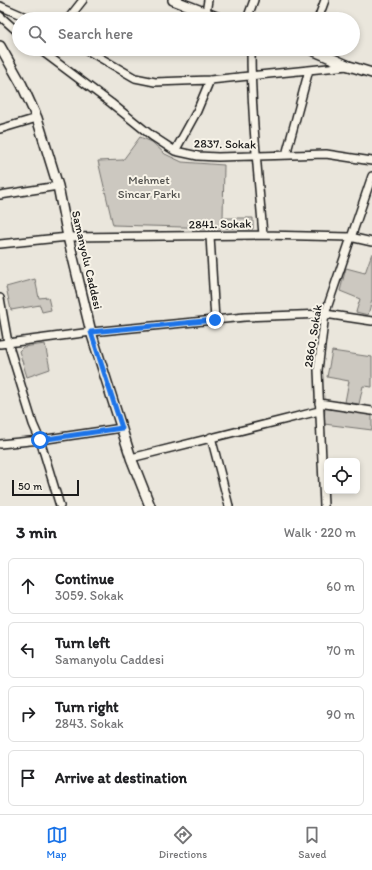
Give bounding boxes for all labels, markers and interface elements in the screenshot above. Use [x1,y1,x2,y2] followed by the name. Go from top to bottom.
[12,12,360,56] search box
[26,23,48,45] icon: search
[58,25,133,43] text: Search here
[194,136,256,152] street label: 2837. Sokak
[118,173,180,201] park label: Mehmet Sincar Parkı
[69,209,105,311] street label: Samanyolu Caddesi
[189,216,251,232] street label: 2841. Sokak
[301,304,325,368] street label: 2860. Sokak
[206,311,224,329] route end
[31,431,49,449] route start
[324,458,360,494] map controls
[324,458,360,494] button: locate
[12,478,79,497] scale bar
[18,480,42,493] text: 50 m
[16,522,57,542] text: 3 min
[284,525,356,540] text: Walk · 220 m
[55,570,114,588] text: Continue
[17,575,39,597] icon: ahead
[326,579,355,594] text: 60 m
[55,588,124,603] text: 3059. Sokak
[55,634,110,652] text: Turn left
[17,639,39,661] icon: left
[327,643,355,658] text: 70 m
[55,652,164,667] text: Samanyolu Caddesi
[55,698,119,716] text: Turn right
[17,703,39,725] icon: right
[326,707,355,722] text: 90 m
[55,716,124,731] text: 2843. Sokak
[17,767,39,789] icon: arrive
[55,769,187,787] text: Arrive at destination
[46,824,68,861] tab: Map
[159,824,207,861] tab: Directions
[298,824,326,861] tab: Saved

